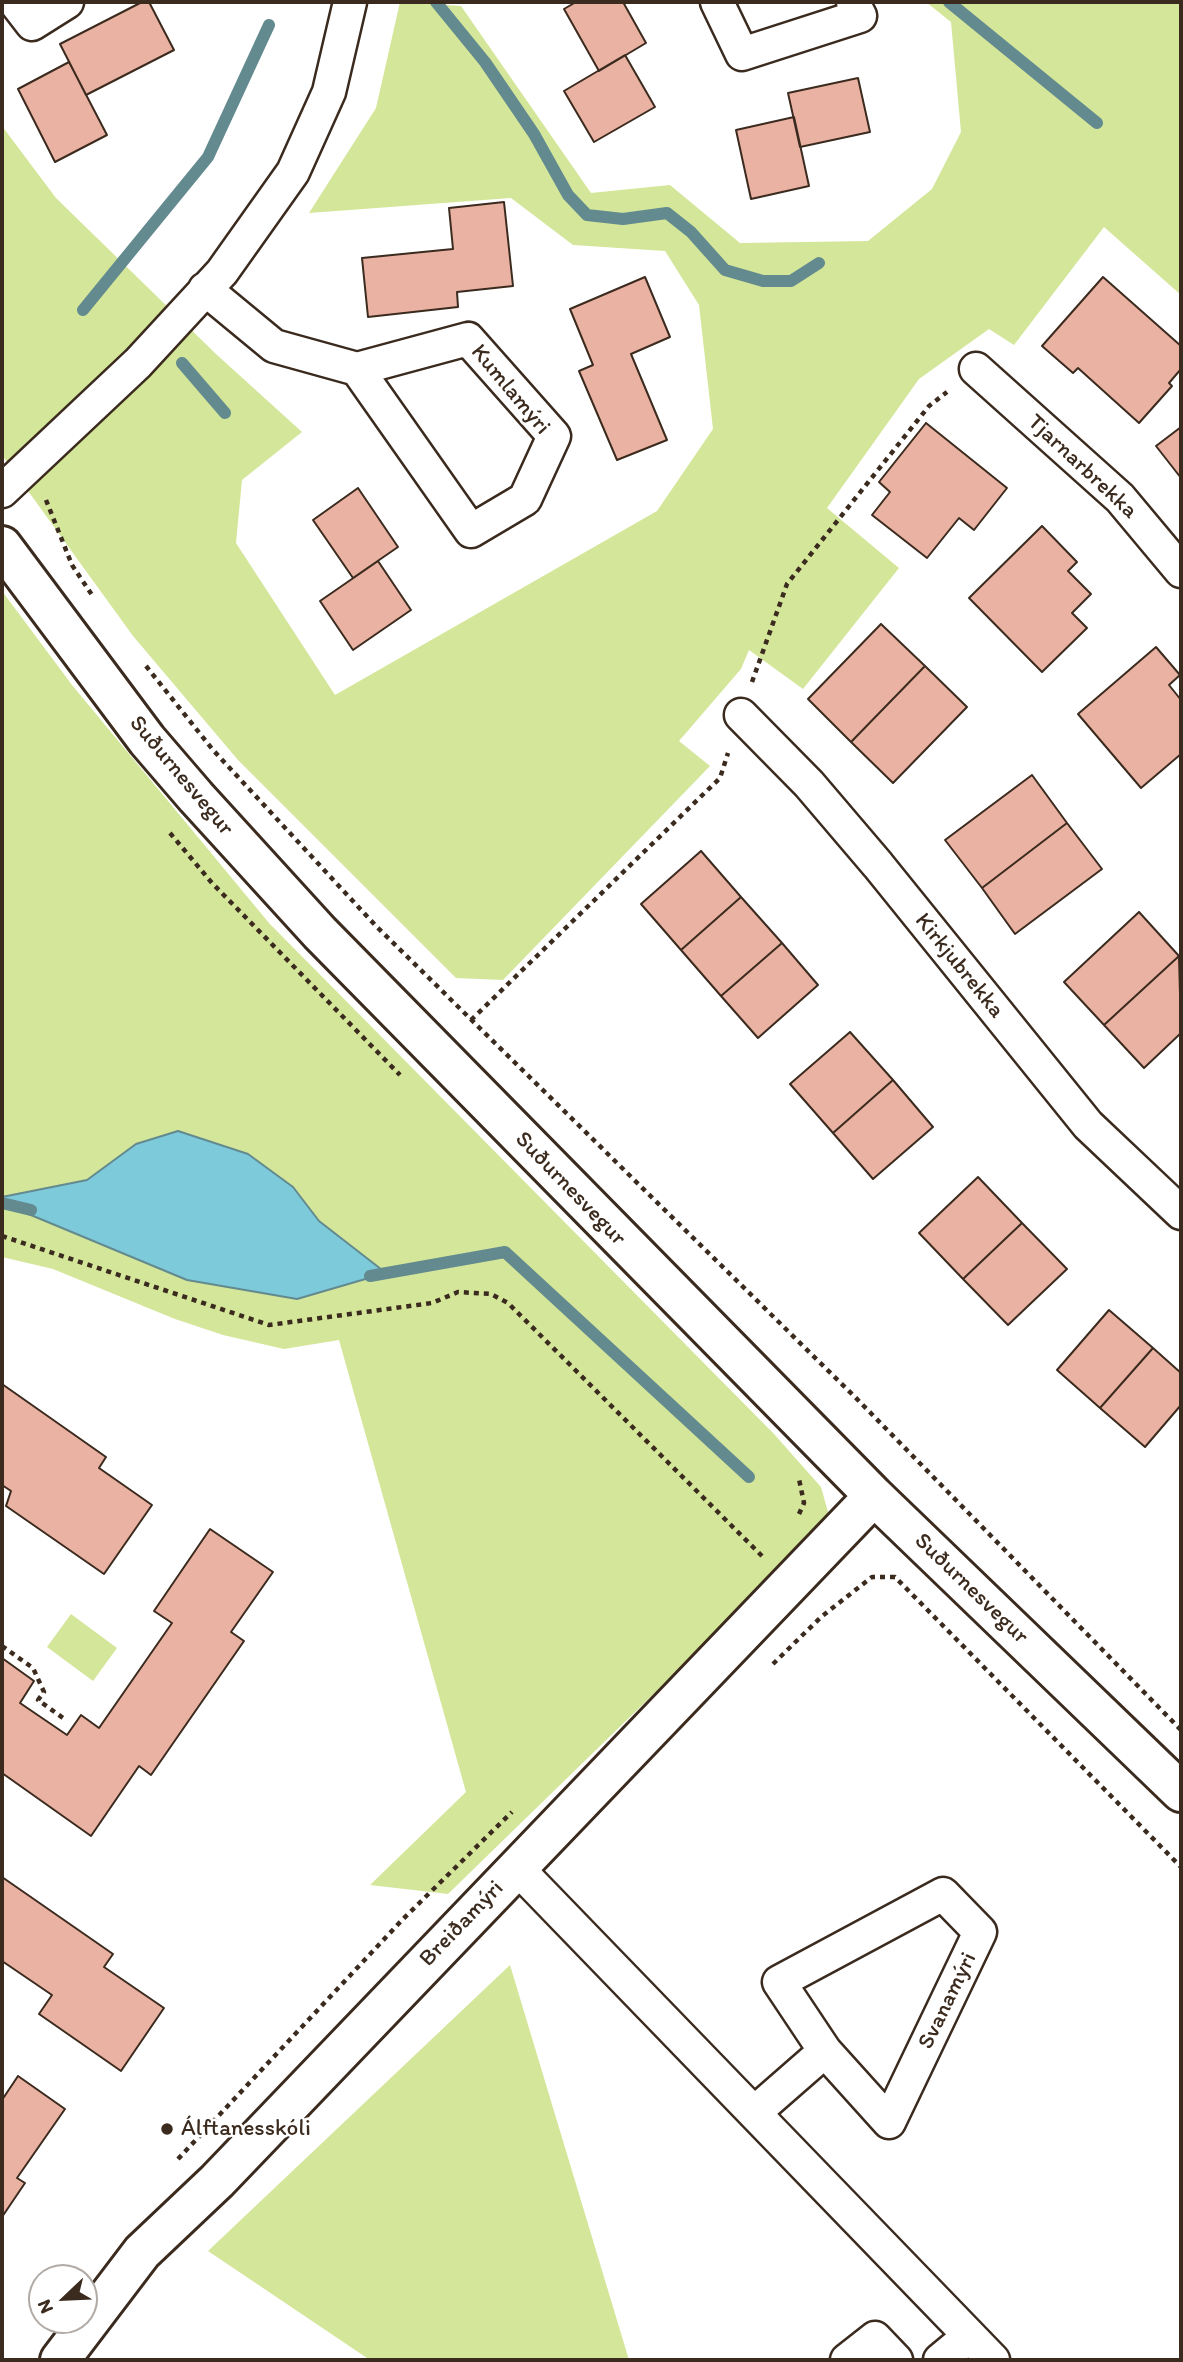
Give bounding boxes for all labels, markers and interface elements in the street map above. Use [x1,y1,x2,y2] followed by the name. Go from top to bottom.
[464,339,556,441] street label: Kumlamýri
[1021,409,1143,525] street label: Tjarnarbrekka
[123,710,239,842] street label: Suðurnesvegur
[908,908,1010,1024] street label: Kirkjubrekka
[509,1126,631,1252] street label: Suðurnesvegur
[908,1528,1034,1650] street label: Suðurnesvegur
[414,1875,510,1973] street label: Breiðamýri
[913,1948,983,2054] street label: Svanamýri
[181,2115,311,2143] place label: Álftanesskóli
[159,2121,175,2137] marker: Álftanesskóli
[28,2264,98,2334] north arrow
[32,2296,58,2317] text: N

